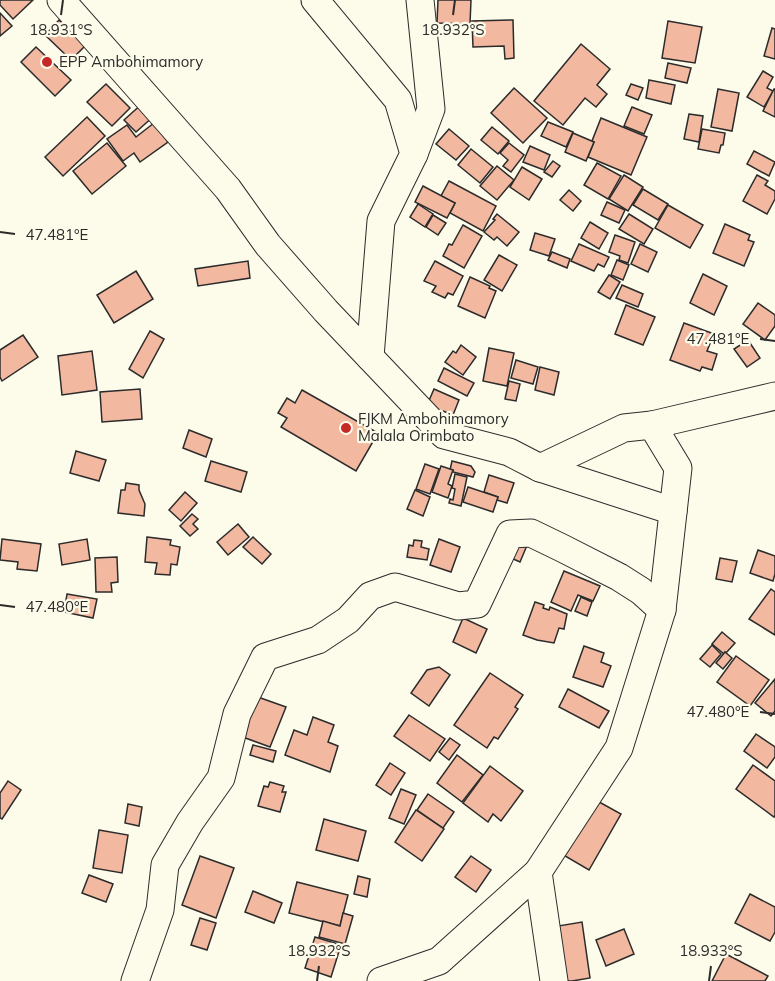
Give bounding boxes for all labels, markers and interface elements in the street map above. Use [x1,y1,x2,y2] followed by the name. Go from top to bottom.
[29,20,93,39] text: 18.931°S
[421,20,485,39] text: 18.932°S
[59,52,203,71] place label: EPP Ambohimamory
[40,55,54,69] marker: EPP Ambohimamory
[26,225,89,244] text: 47.481°E
[687,329,750,348] text: 47.481°E
[358,409,509,445] place label: FJKM Ambohimamory Malala Orimbato
[339,421,353,435] marker: FJKM Ambohimamory Malala Orimbato
[26,597,89,616] text: 47.480°E
[687,702,750,721] text: 47.480°E
[287,941,351,960] text: 18.932°S
[679,941,743,960] text: 18.933°S

